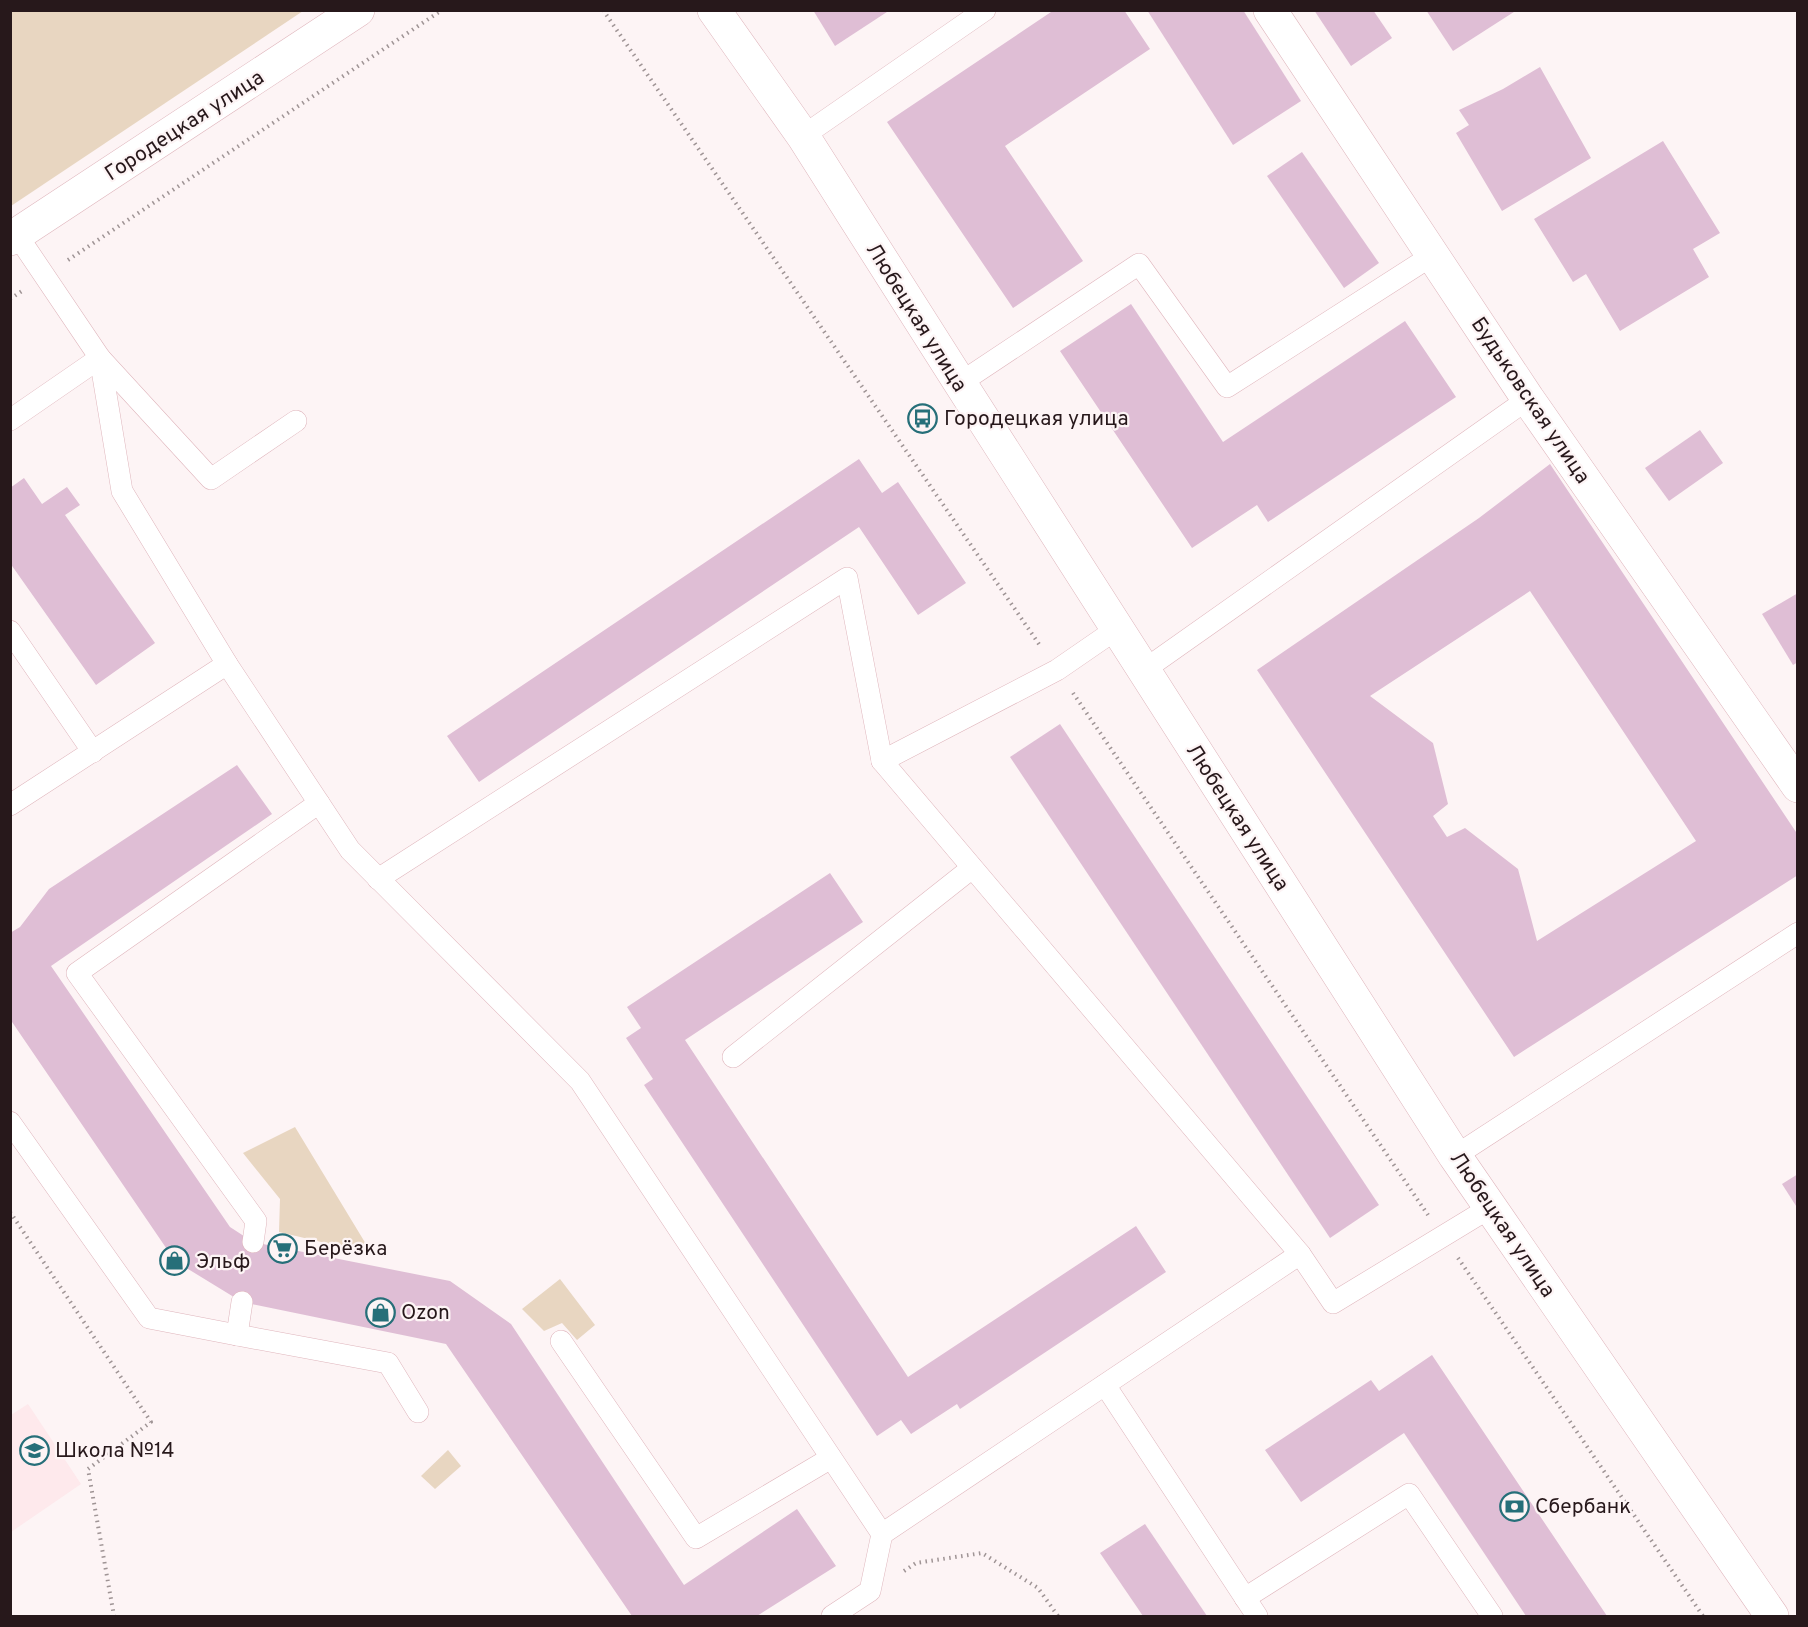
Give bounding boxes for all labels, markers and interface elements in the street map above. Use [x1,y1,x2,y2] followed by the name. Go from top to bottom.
[100,65,270,188] street label: Городецкая улица
[859,238,972,397] street label: Любецкая улица
[1464,312,1596,489] street label: Будьковская улица
[907,402,939,434] bus stop icon: Городецкая улица
[944,406,1129,433] place label: Городецкая улица
[1179,739,1295,897] street label: Любецкая улица
[1443,1147,1561,1303] street label: Любецкая улица
[267,1232,299,1264] supermarket icon: Берёзка
[304,1236,387,1263] place label: Берёзка
[159,1245,191,1277] shop icon: Эльф
[196,1249,250,1276] place label: Эльф
[364,1296,396,1328] shop icon: Ozon
[401,1300,450,1327] place label: Ozon
[18,1434,50,1466] school or university icon: Школа №14
[55,1438,174,1465] place label: Школа №14
[1498,1490,1530,1522] bank icon: Сбербанк
[1535,1494,1631,1521] place label: Сбербанк

